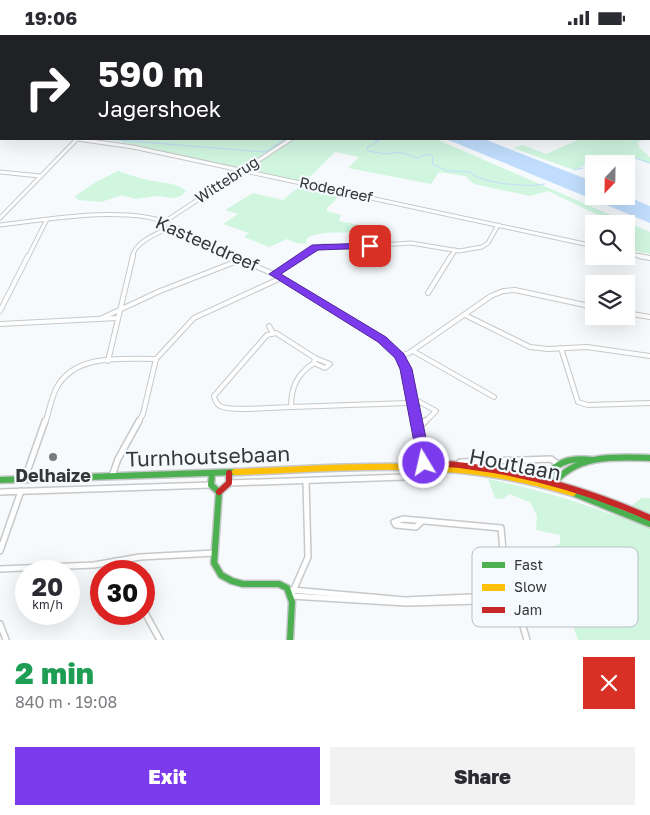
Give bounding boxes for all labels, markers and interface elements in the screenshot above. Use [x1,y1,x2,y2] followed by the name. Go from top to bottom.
[25,6,77,29] text: 19:06
[98,53,204,95] text: 590 m
[15,55,80,120] icon: right
[98,95,221,122] text: Jagershoek
[191,152,262,206] street label: Wittebrug
[585,155,635,205] north arrow
[585,155,635,325] map controls
[298,172,375,206] street label: Rodedreef
[152,211,263,276] street label: Kasteeldreef
[585,215,635,265] button: search
[349,225,391,267] pin
[356,232,384,260] icon: arrive
[585,275,635,325] button: layers
[397,436,449,488] position arrow
[125,440,291,472] street label: Turnhoutsebaan
[467,442,563,486] street label: Houtlaan
[47,451,59,463] marker: Delhaize
[15,464,91,486] place label: Delhaize
[472,547,638,627] legend
[514,556,543,573] text: Fast
[90,560,155,625] speed limit sign: 30
[32,571,63,602] text: 20
[514,578,547,595] text: Slow
[32,597,63,612] text: km/h
[514,601,542,618] text: Jam
[15,655,94,691] text: 2 min
[583,657,635,709] button: close
[15,692,117,712] text: 840 m · 19:08
[15,747,320,805] button: Exit
[330,747,635,805] button: Share

